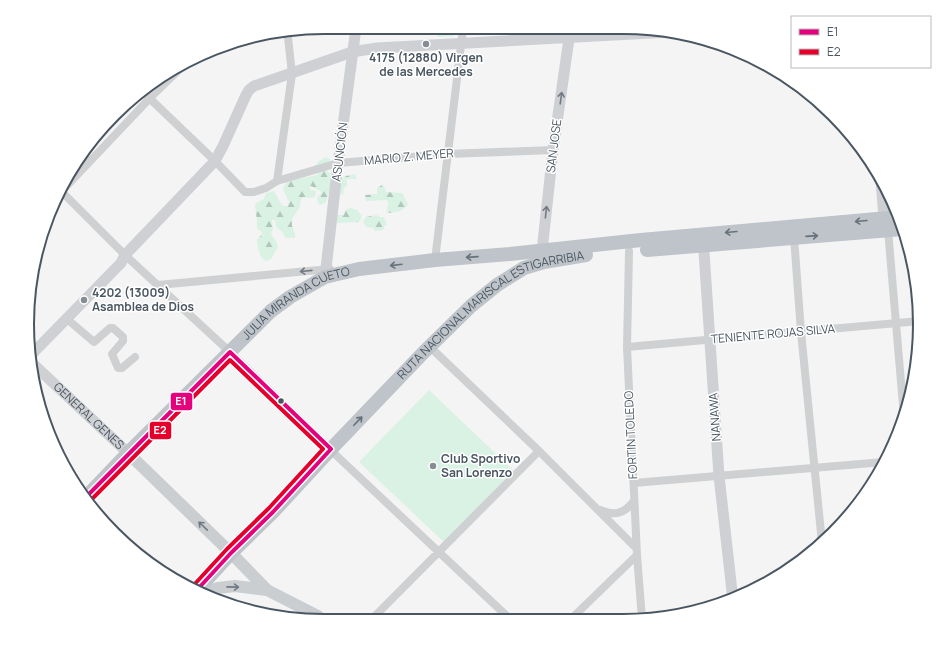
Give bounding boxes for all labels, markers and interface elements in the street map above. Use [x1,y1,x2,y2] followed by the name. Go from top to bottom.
[791,16,931,68] legend
[827,23,839,40] text: E1
[421,39,431,49] marker: 4175 (12880) Virgen de las Mercedes
[827,43,841,60] text: E2
[369,49,483,80] place label: 4175 (12880) Virgen de las Mercedes
[557,92,565,105] one-way arrow
[542,118,565,174] street label: SAN JOSE
[327,121,352,183] street label: ASUNCIÓN
[363,144,455,169] street label: MARIO Z. MEYER
[542,206,550,219] one-way arrow
[855,217,868,224] one-way arrow
[725,229,738,236] one-way arrow
[805,233,818,240] one-way arrow
[393,246,585,383] street label: RUTA NACIONAL MARISCAL ESTIGARRIBIA
[466,254,479,261] one-way arrow
[390,261,403,268] one-way arrow
[238,262,352,343] street label: JULIA MIRANDA CUETO
[300,267,313,275] one-way arrow
[92,284,194,315] place label: 4202 (13009) Asamblea de Dios
[79,295,89,305] marker: 4202 (13009) Asamblea de Dios
[710,320,836,347] street label: TENIENTE ROJAS SILVA
[50,378,128,453] street label: GENERAL GENES
[620,390,641,480] street label: FORTIN TOLEDO
[170,392,193,411] line badge: E1
[704,392,725,442] street label: NANAWA
[175,393,187,408] text: E1
[276,396,286,406] unlabelled marker
[353,416,363,426] one-way arrow
[149,421,172,440] line badge: E2
[154,422,167,437] text: E2
[441,450,520,481] place label: Club Sportivo San Lorenzo
[428,461,438,471] marker: Club Sportivo San Lorenzo
[198,521,208,531] one-way arrow
[226,583,239,591] one-way arrow

